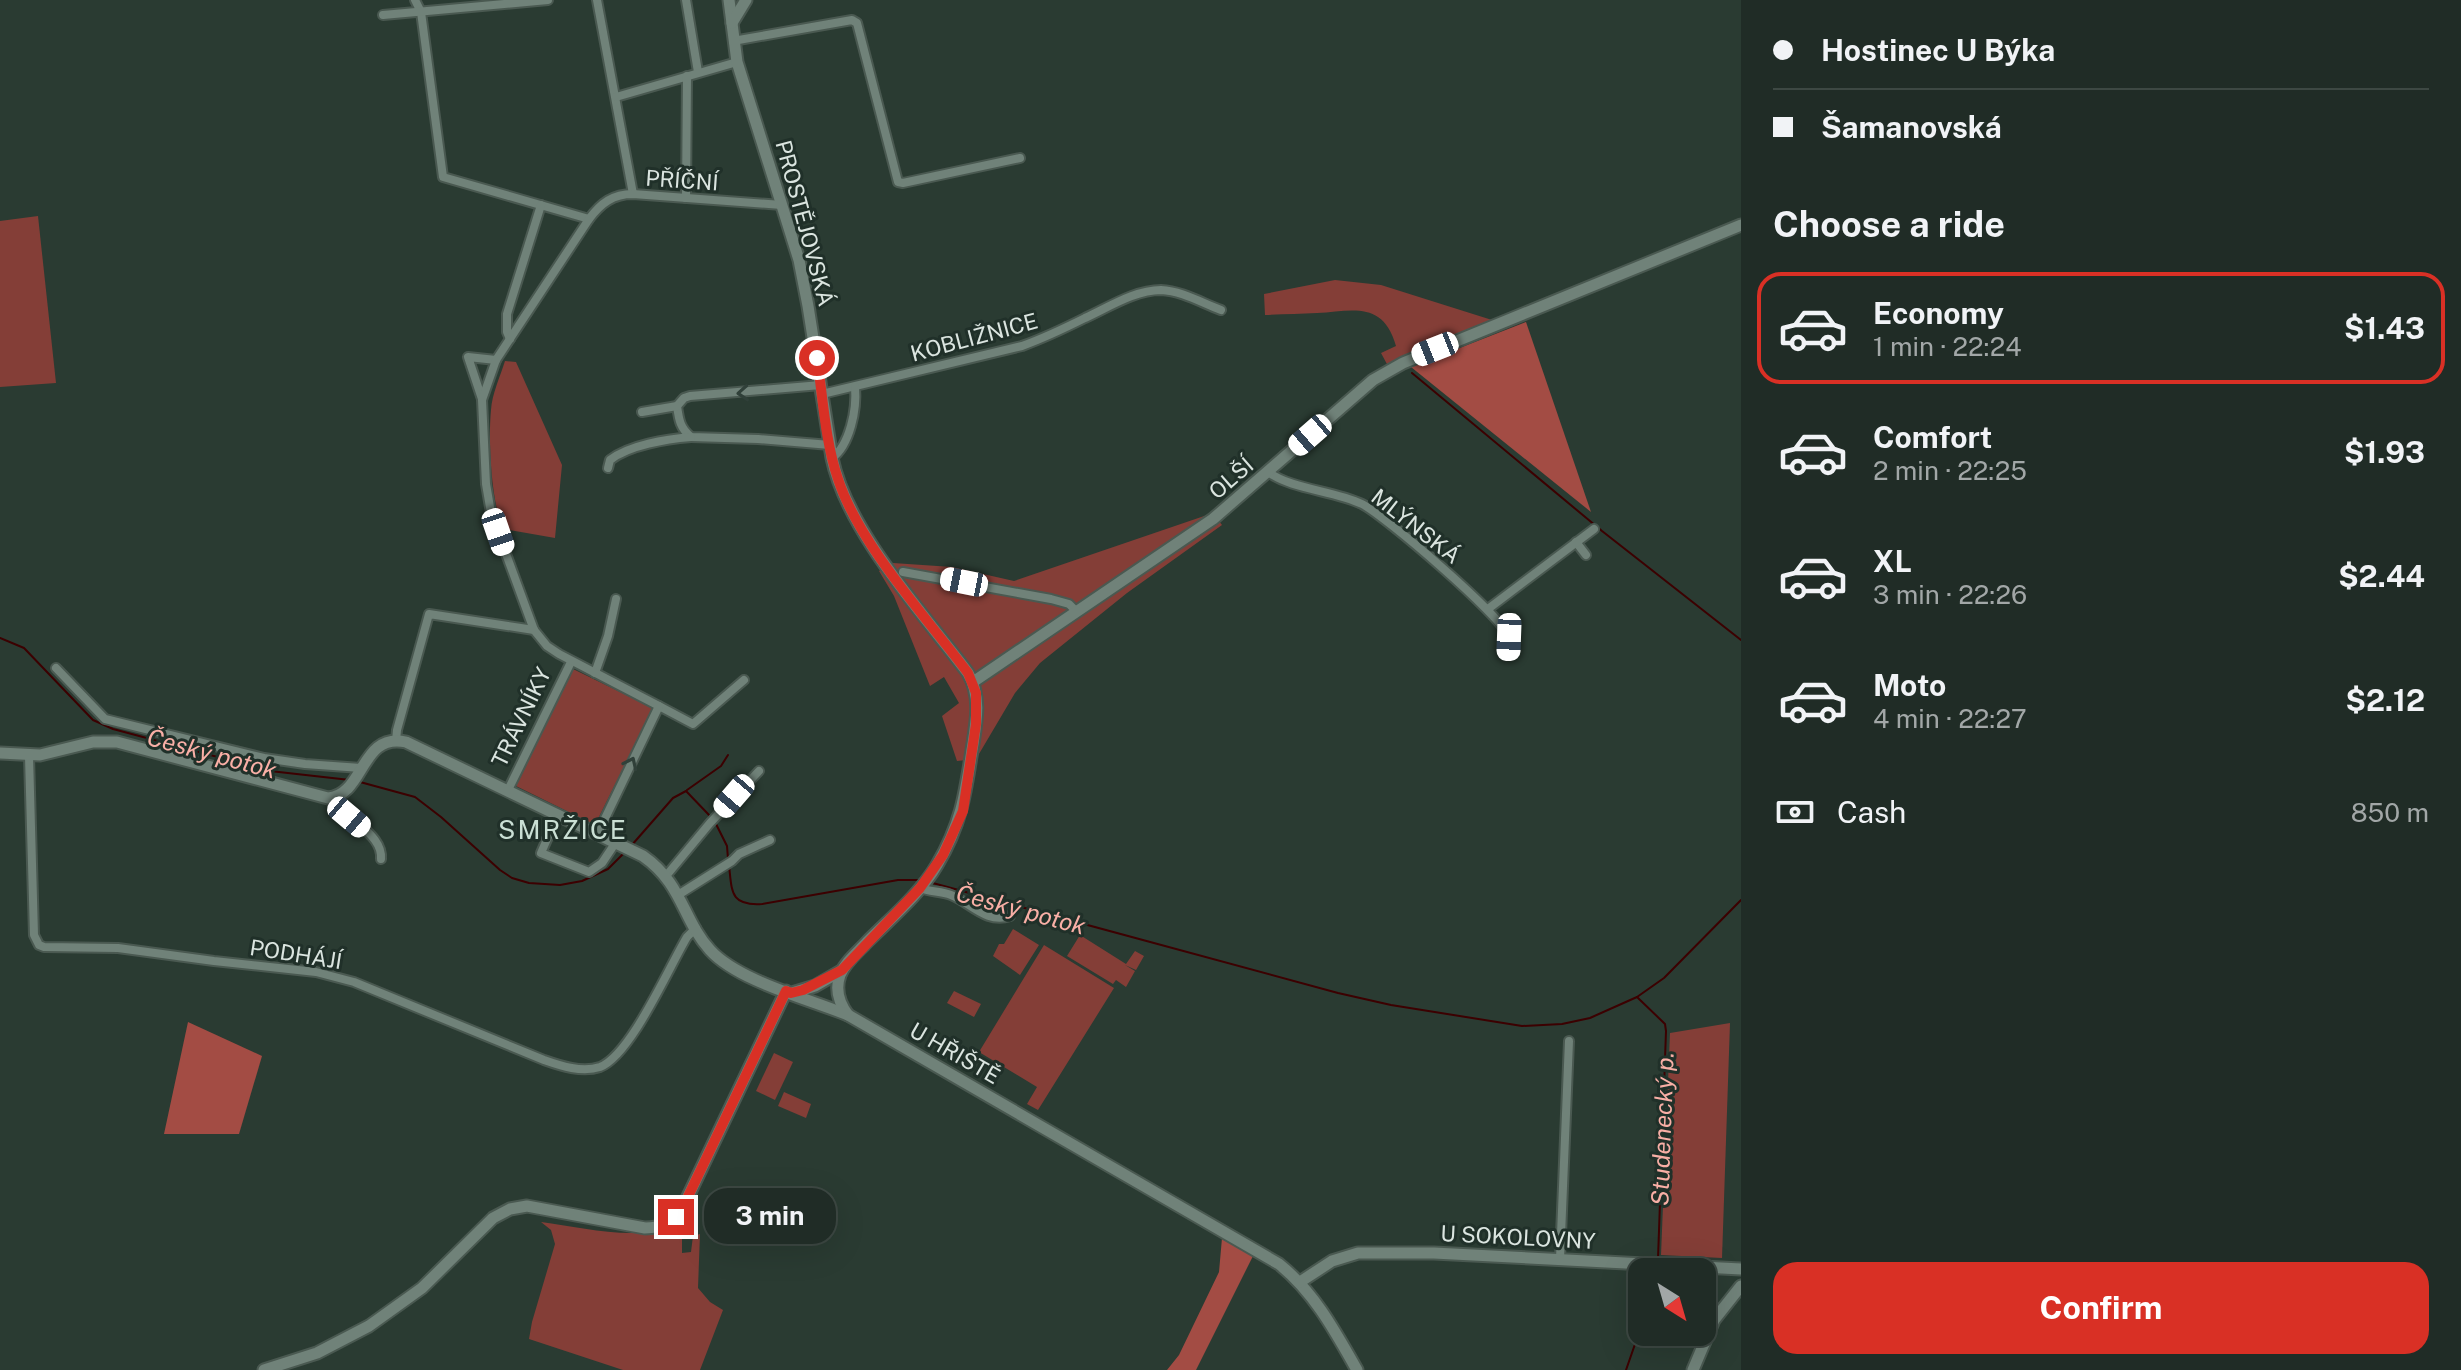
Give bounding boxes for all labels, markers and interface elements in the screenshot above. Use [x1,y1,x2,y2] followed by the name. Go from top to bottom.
[1821,32,2055,68] text: Hostinec U Býka
[1821,109,2002,145] text: Šamanovská
[770,137,840,309] street label: PROSTĚJOVSKÁ
[645,164,720,196] street label: PŘÍČNÍ
[1773,203,2005,245] text: Choose a ride
[1777,292,1849,364] icon: car
[1873,295,2004,331] text: Economy
[908,308,1040,366] street label: KOBLIŽNICE
[2344,310,2425,346] text: $1.43
[1408,329,1462,369] car
[1873,331,2022,362] text: 1 min · 22:24
[799,340,835,376] route start
[736,384,749,401] one-way arrow
[1284,410,1336,460] car
[1777,416,1849,488] icon: car
[1873,419,1992,455] text: Comfort
[2344,434,2425,470] text: $1.93
[1204,451,1259,504] street label: OLŠÍ
[1873,455,2027,486] text: 2 min · 22:25
[1366,483,1466,569] street label: MLÝNSKÁ
[479,505,517,559] car
[1777,540,1849,612] icon: car
[1873,543,1912,579] text: XL
[2338,558,2425,594] text: $2.44
[938,566,990,598] car
[1873,579,2027,610] text: 3 min · 22:26
[1496,613,1522,661] car
[486,663,556,771] street label: TRÁVNÍKY
[1777,664,1849,736] icon: car
[1873,667,1946,703] text: Moto
[2346,682,2425,718] text: $2.12
[1873,703,2027,734] text: 4 min · 22:27
[144,722,280,784] water label: Český potok
[621,757,637,771] one-way arrow
[709,770,759,822] car
[1773,790,1817,834] icon: cash
[323,792,375,842] car
[1837,794,1906,830] text: Cash
[2351,797,2429,828] text: 850 m
[498,814,628,845] district label: SMRŽICE
[953,878,1089,940] water label: Český potok
[248,934,345,974] street label: PODHÁJÍ
[905,1017,1005,1089] street label: U HŘIŠTĚ
[1645,1052,1679,1206] water label: Studenecký p.
[704,1189,836,1245] callout: 3 min
[658,1199,694,1235] route end
[736,1200,804,1231] text: 3 min
[1440,1220,1597,1254] street label: U SOKOLOVNY
[1628,1258,1716,1346] north arrow
[1628,1258,1716,1346] map controls
[1773,1262,2429,1354] button: Confirm

